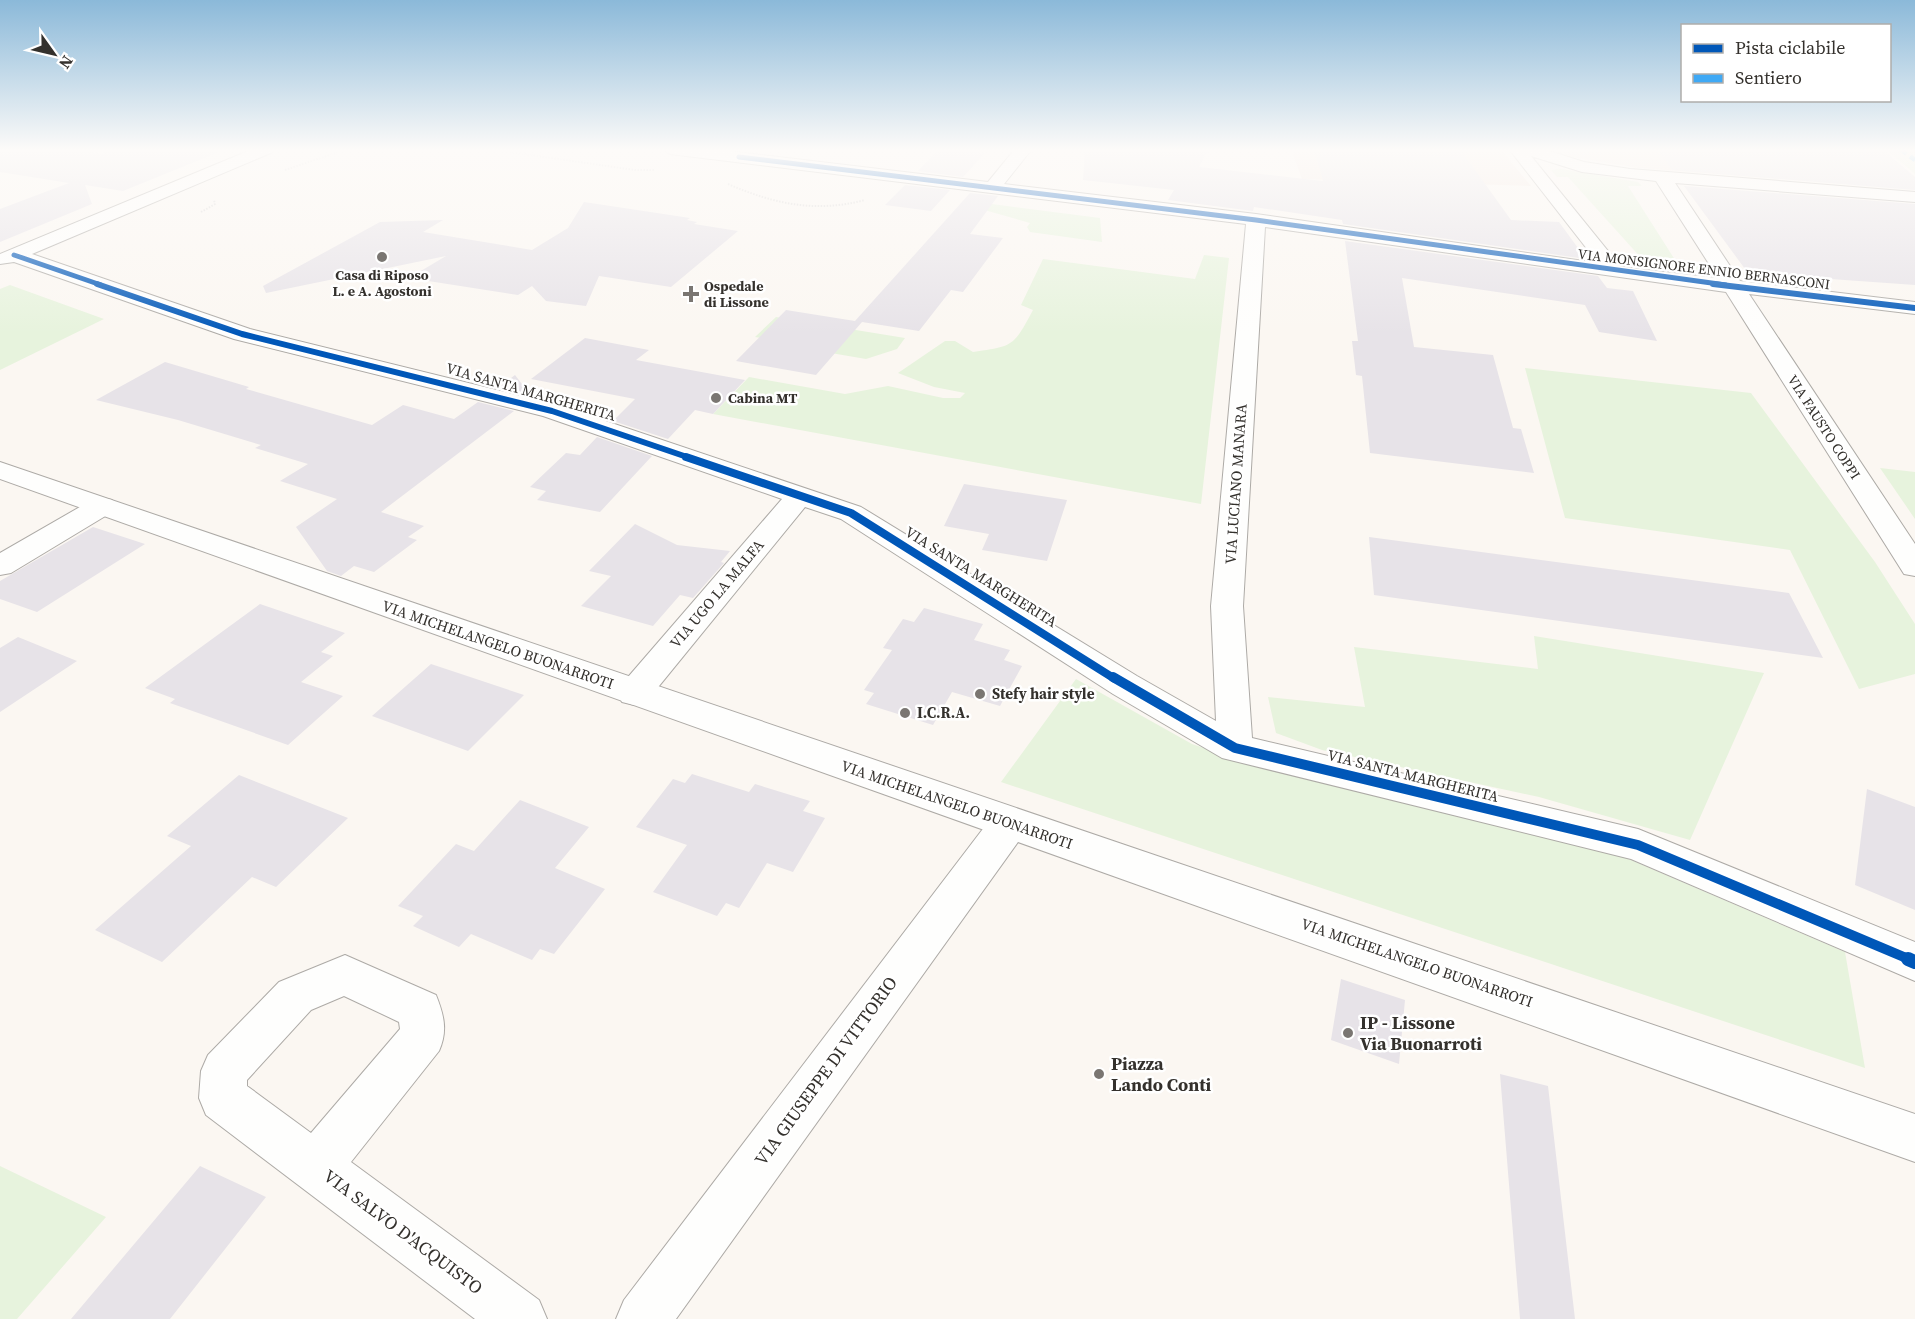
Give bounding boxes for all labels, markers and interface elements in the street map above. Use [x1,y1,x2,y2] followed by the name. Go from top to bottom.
[24,24,84,84] north arrow
[1681,24,1891,102] legend
[1735,35,1846,60] text: Pista ciclabile
[54,51,79,74] text: N
[1735,65,1802,90] text: Sentiero
[1577,244,1831,294] street label: VIA MONSIGNORE ENNIO BERNASCONI
[375,250,389,264] marker: Casa di Riposo L. e A. Agostoni
[332,265,432,301] place label: Casa di Riposo L. e A. Agostoni
[704,276,769,312] place label: Ospedale di Lissone
[682,285,700,303] marker: Ospedale di Lissone
[444,357,619,426] street label: VIA SANTA MARGHERITA
[1783,371,1865,483] street label: VIA FAUSTO COPPI
[728,388,798,408] place label: Cabina MT
[709,391,723,405] marker: Cabina MT
[1219,403,1252,565] street label: VIA LUCIANO MANARA
[901,521,1061,632] street label: VIA SANTA MARGHERITA
[665,535,768,653] street label: VIA UGO LA MALFA
[379,595,617,694] street label: VIA MICHELANGELO BUONARROTI
[992,683,1095,704] place label: Stefy hair style
[973,687,987,701] marker: Stefy hair style
[917,702,970,723] place label: I.C.R.A.
[898,706,912,720] marker: I.C.R.A.
[1325,744,1501,807] street label: VIA SANTA MARGHERITA
[838,755,1076,854] street label: VIA MICHELANGELO BUONARROTI
[1298,913,1536,1012] street label: VIA MICHELANGELO BUONARROTI
[748,971,903,1170] street label: VIA GIUSEPPE DI VITTORIO
[1360,1010,1482,1056] place label: IP - Lissone Via Buonarroti
[1341,1026,1355,1040] marker: IP - Lissone Via Buonarroti
[1111,1051,1212,1097] place label: Piazza Lando Conti
[1092,1067,1106,1081] marker: Piazza Lando Conti
[318,1163,488,1300] street label: VIA SALVO D'ACQUISTO

